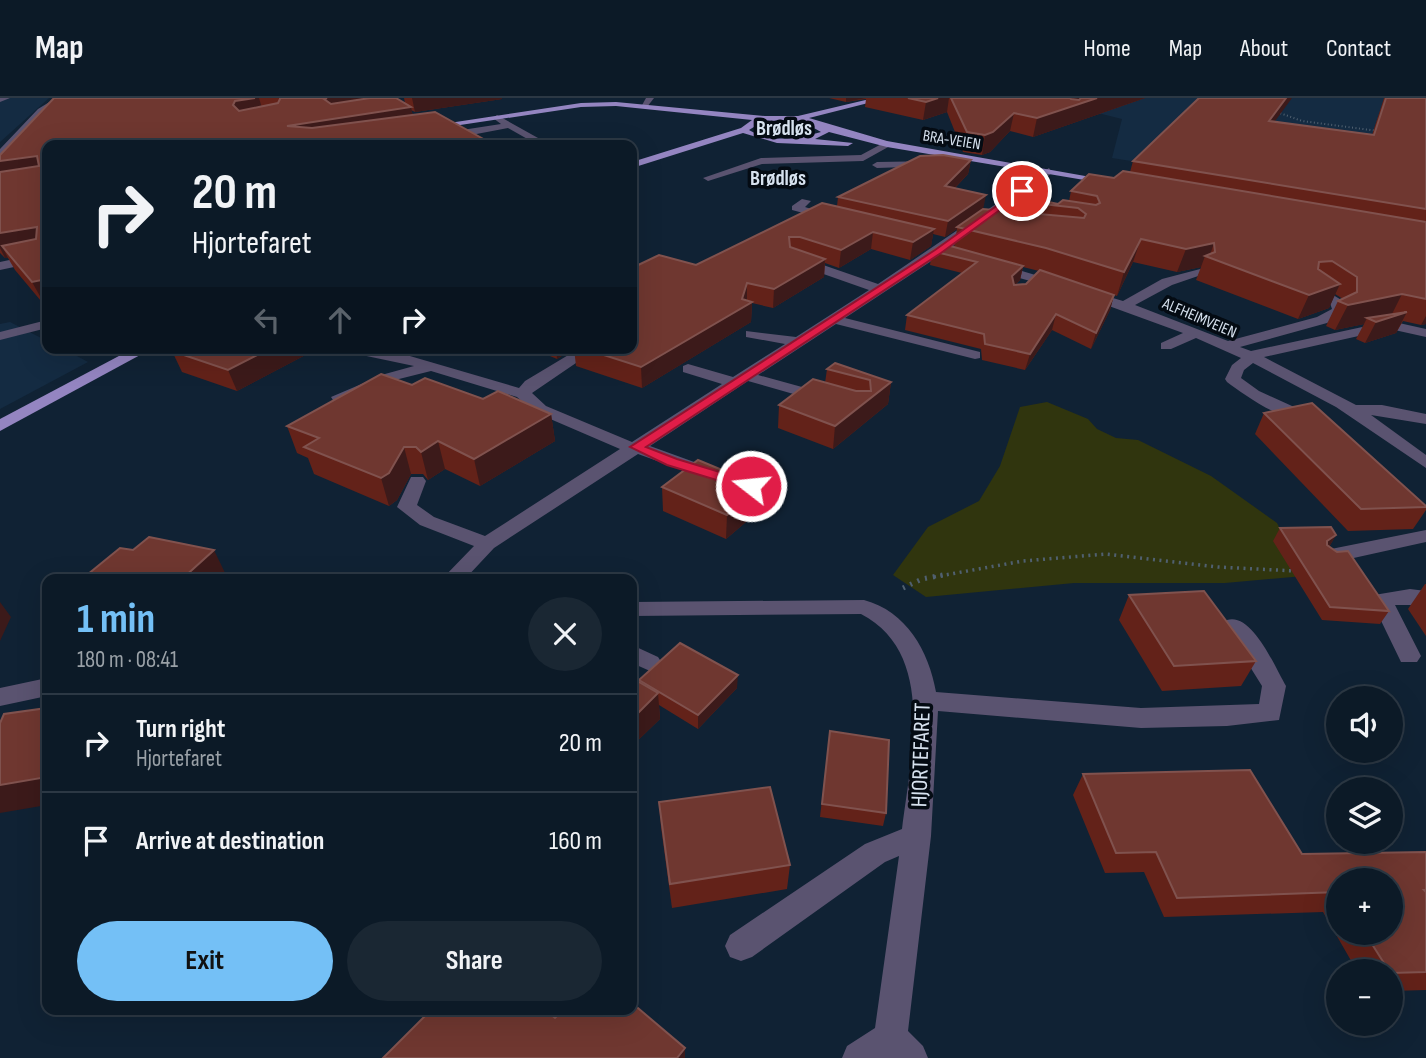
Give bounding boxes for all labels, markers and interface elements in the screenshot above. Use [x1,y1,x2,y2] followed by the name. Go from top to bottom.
[35,28,84,68] text: Map
[1083,34,1131,63] text: Home
[1169,34,1202,63] text: Map
[1240,34,1288,63] text: About
[1326,34,1391,63] text: Contact
[756,116,812,141] district label: Brødløs
[922,127,982,154] street label: BRA-VEIEN
[992,161,1052,221] pin
[192,164,277,223] text: 20 m
[750,166,806,191] district label: Brødløs
[77,168,168,259] icon: right
[1003,172,1041,210] icon: arrive
[192,224,312,263] text: Hjortefaret
[1159,294,1239,342] street label: ALFHEIMVEIEN
[248,301,286,339] icon: left
[321,301,359,339] icon: ahead
[394,301,432,339] icon: right
[714,449,788,523] position arrow
[77,594,155,645] text: 1 min
[528,597,602,671] button: close
[77,646,178,674] text: 180 m · 08:41
[1326,686,1403,1036] map controls
[1326,686,1403,763] button: sound
[905,702,937,808] street label: HJORTEFARET
[136,714,225,745] text: Turn right
[77,724,115,762] icon: right
[559,728,602,759] text: 20 m
[136,745,222,773] text: Hjortefaret
[1326,777,1403,854] button: layers
[77,822,115,860] icon: arrive
[136,826,324,857] text: Arrive at destination
[549,826,602,857] text: 160 m
[1326,868,1403,945] button: +
[77,921,333,1001] button: Exit
[347,921,602,1001] button: Share
[1326,959,1403,1036] button: −

